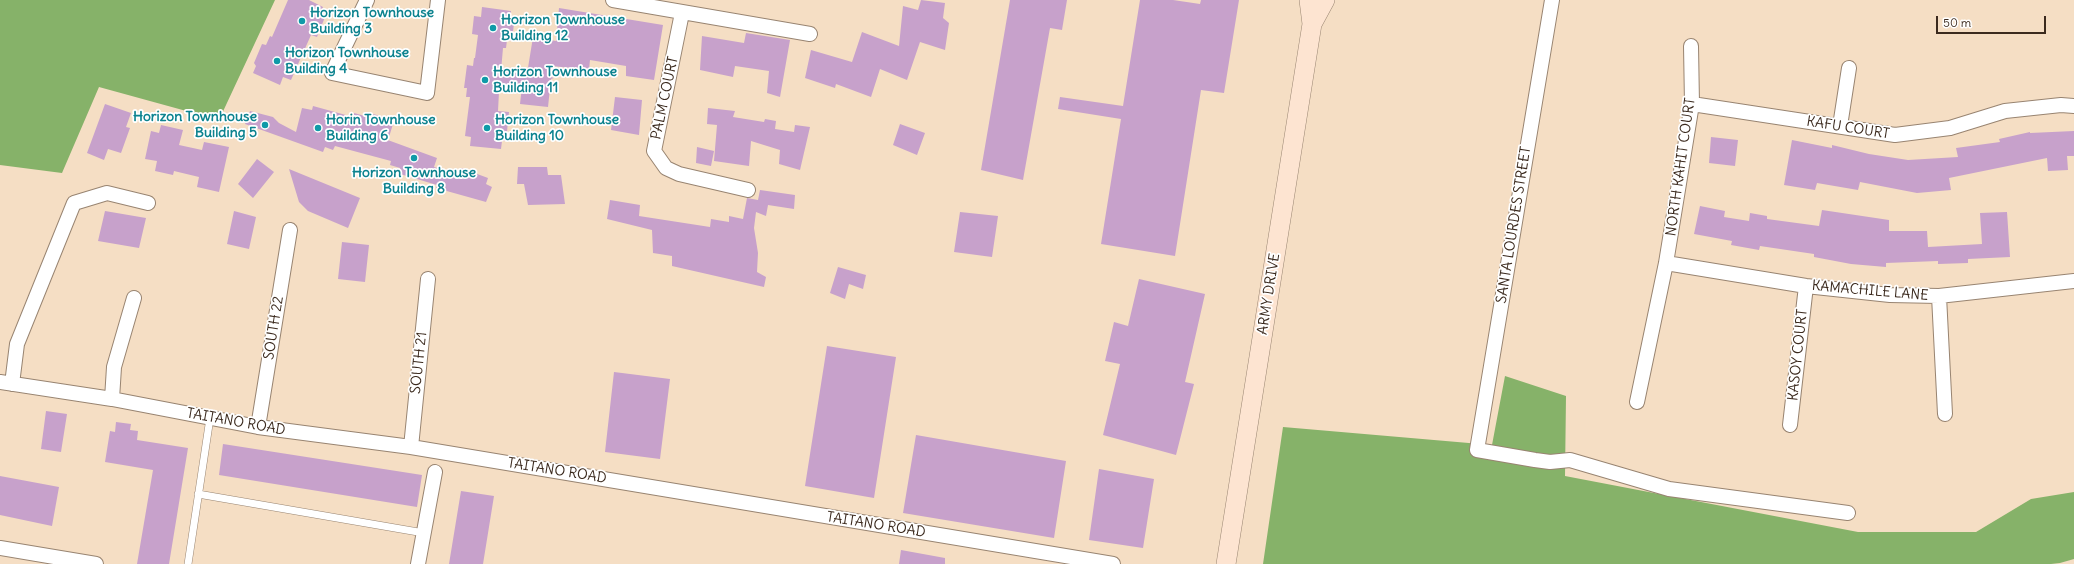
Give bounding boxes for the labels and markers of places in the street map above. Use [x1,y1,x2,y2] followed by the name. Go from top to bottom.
[310,5,434,38] place label: Horizon Townhouse Building 3
[501,12,625,44] place label: Horizon Townhouse Building 12
[297,16,307,26] marker: Horizon Townhouse Building 3
[488,23,498,33] marker: Horizon Townhouse Building 12
[285,45,409,78] place label: Horizon Townhouse Building 4
[272,56,282,66] marker: Horizon Townhouse Building 4
[493,64,617,96] place label: Horizon Townhouse Building 11
[480,75,490,85] marker: Horizon Townhouse Building 11
[133,109,257,142] place label: Horizon Townhouse Building 5
[326,112,436,144] place label: Horin Townhouse Building 6
[495,112,619,144] place label: Horizon Townhouse Building 10
[260,120,270,130] marker: Horizon Townhouse Building 5
[313,123,323,133] marker: Horin Townhouse Building 6
[482,123,492,133] marker: Horizon Townhouse Building 10
[409,153,419,163] marker: Horizon Townhouse Building 8
[352,165,476,198] place label: Horizon Townhouse Building 8

